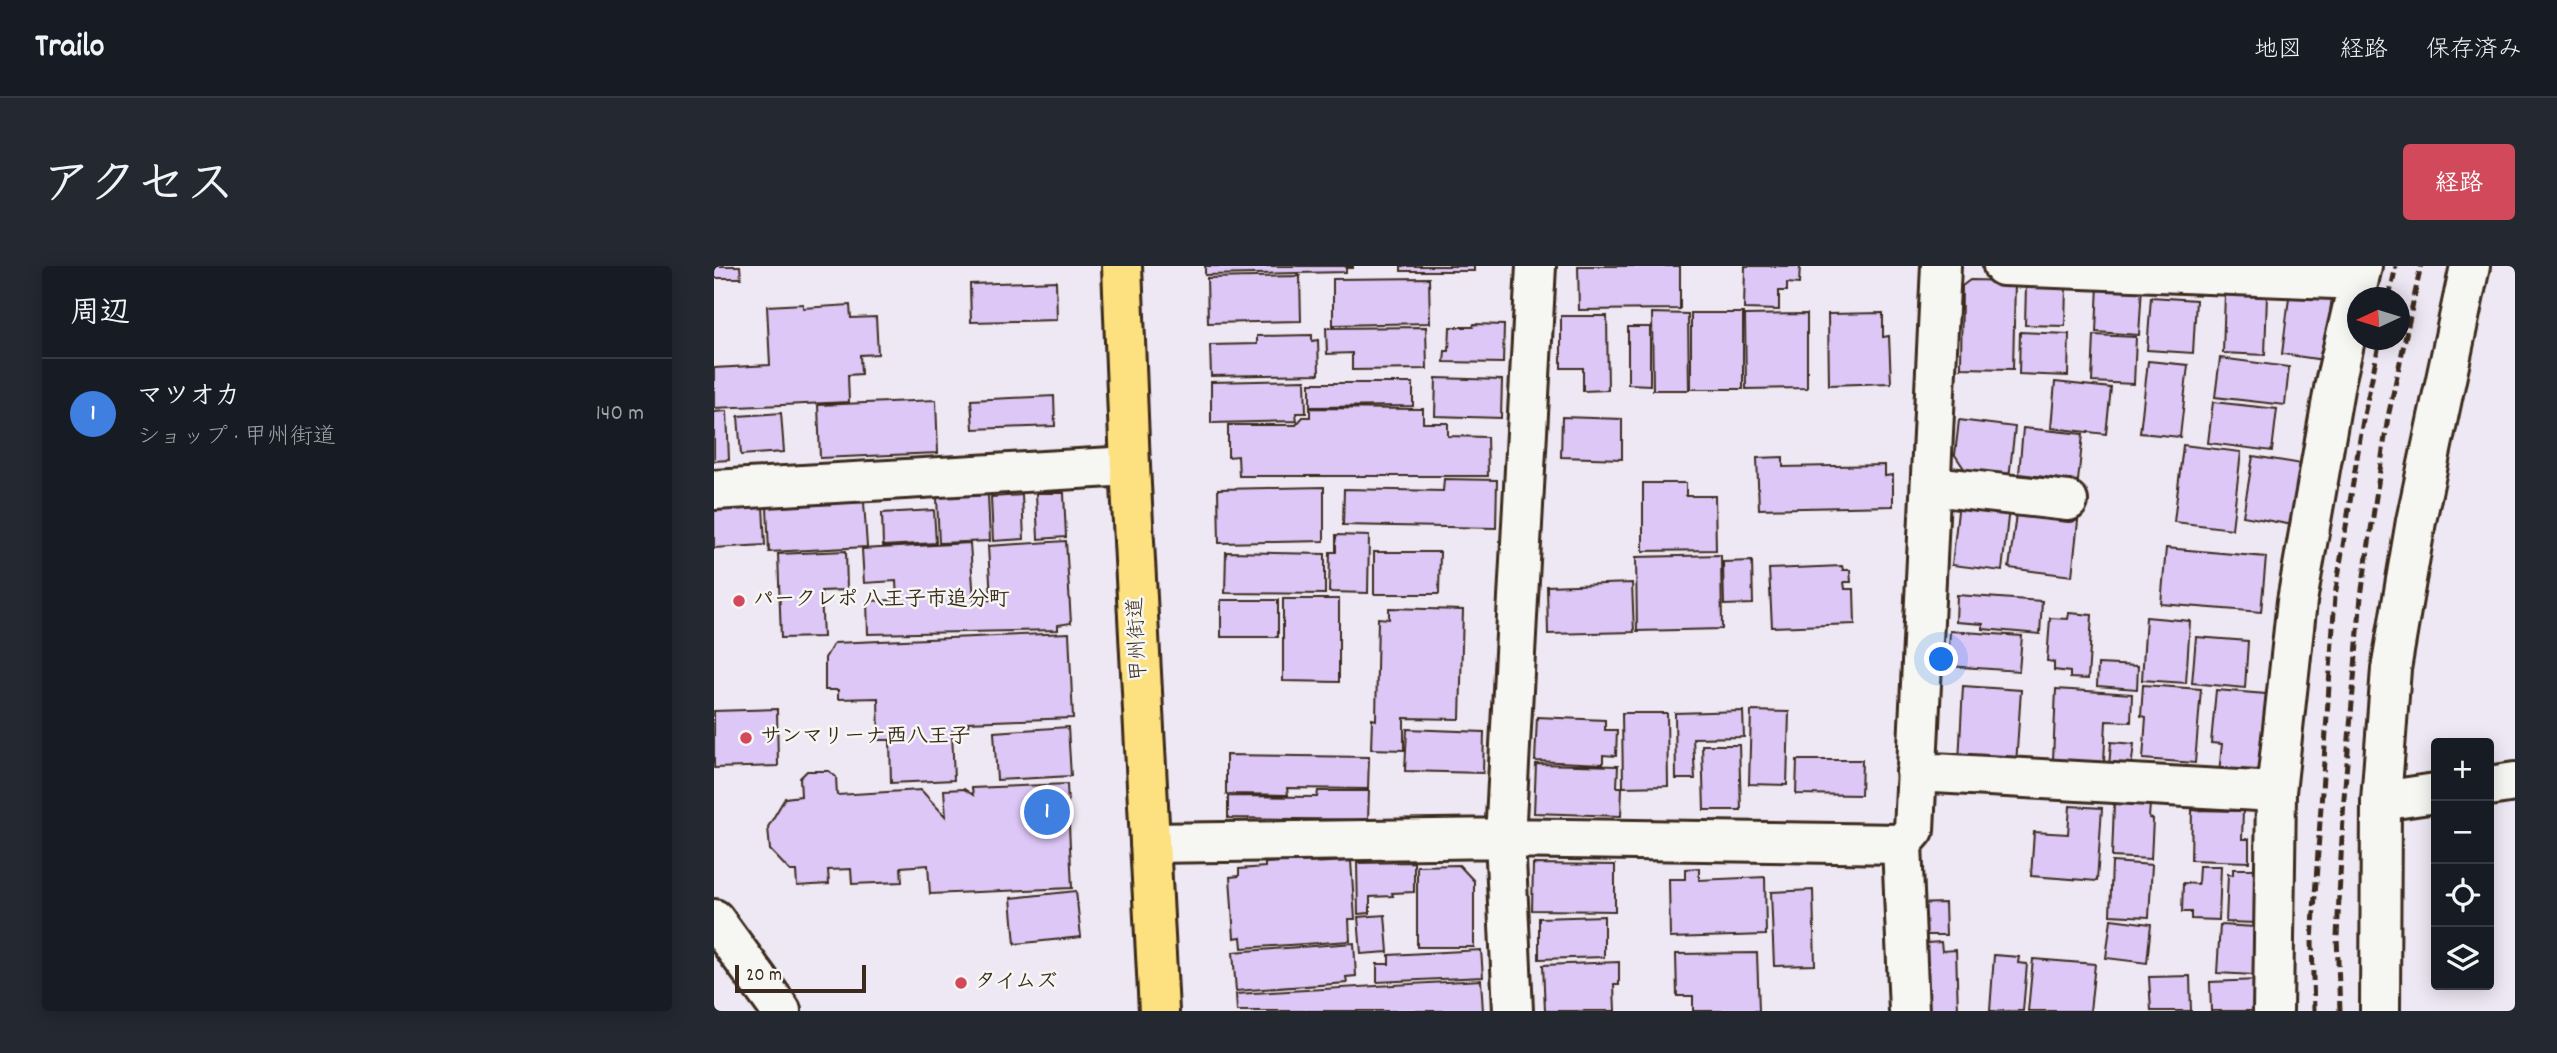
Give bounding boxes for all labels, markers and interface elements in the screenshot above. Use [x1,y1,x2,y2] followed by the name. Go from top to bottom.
[35,25,105,72] text: Trailo
[2254,34,2302,68] text: 地図
[2340,34,2388,68] text: 経路
[2426,34,2522,68] text: 保存済み
[2403,144,2515,220] button: 経路
[42,153,235,223] text: アクセス
[2347,287,2410,350] north arrow
[70,294,130,337] text: 周辺
[137,379,240,416] text: マツオカ
[90,398,96,431] text: 1
[596,398,644,431] text: 140 m
[137,422,336,455] text: ショップ · 甲州街道
[753,586,1010,616] place label: パークレポ 八王子市追分町
[731,593,747,609] marker: パークレポ 八王子市追分町
[1122,596,1156,682] street label: 甲州街道
[1924,642,1958,676] your location
[760,723,970,753] place label: サンマリーナ西八王子
[738,730,754,746] marker: サンマリーナ西八王子
[2431,738,2494,990] map controls
[2431,738,2494,801] button: +
[1024,786,1070,838] pin: 1
[2431,801,2494,864] button: −
[2431,864,2494,927] button: locate
[2431,927,2494,990] button: layers
[735,962,866,994] scale bar
[746,963,782,990] text: 20 m
[975,968,1057,998] place label: タイムズ
[953,975,969,991] marker: タイムズ

